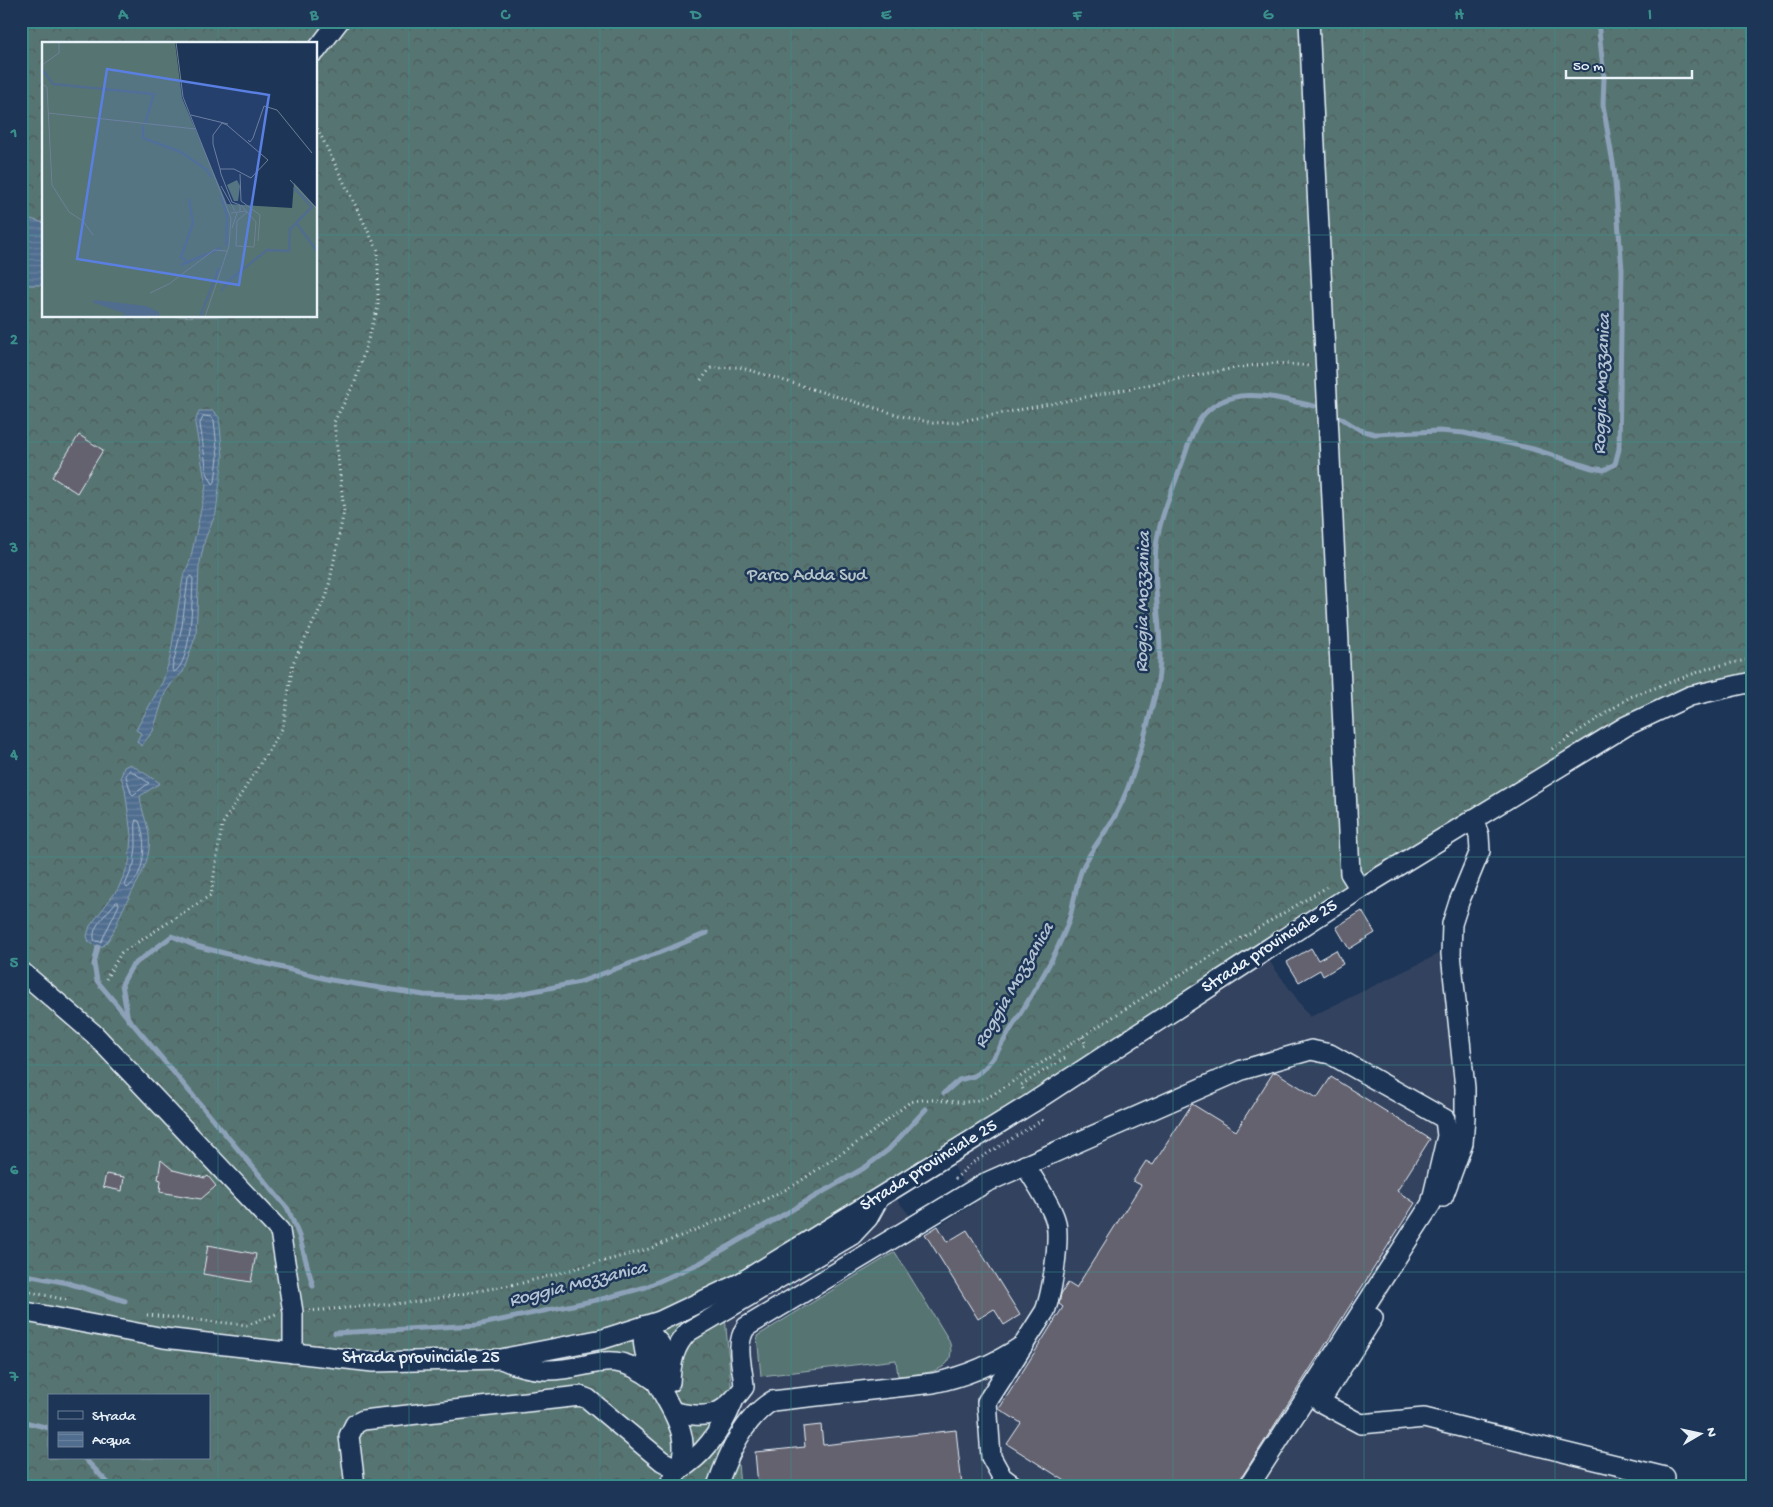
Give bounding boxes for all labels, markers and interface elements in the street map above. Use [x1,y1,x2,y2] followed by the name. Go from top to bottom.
[117,7,129,26] text: A
[309,7,319,26] text: B
[500,7,511,26] text: C
[689,7,702,26] text: D
[881,7,892,26] text: E
[1072,7,1083,26] text: F
[1263,7,1274,26] text: G
[1454,7,1464,26] text: H
[1648,7,1652,26] text: I
[42,42,318,318] inset map
[1566,48,1692,80] scale bar
[1573,58,1604,76] text: 50 m
[10,125,17,144] text: 1
[1589,312,1617,455] water label: Roggia Mozzanica
[10,332,18,351] text: 2
[1131,530,1157,673] water label: Roggia Mozzanica
[9,540,18,559] text: 3
[746,566,868,587] park label: Parco Adda Sud
[9,747,18,766] text: 4
[1198,895,1342,999] street label: Strada provinciale 25
[970,918,1061,1053] water label: Roggia Mozzanica
[10,955,19,974] text: 5
[857,1115,1001,1217] street label: Strada provinciale 25
[10,1162,19,1181] text: 6
[507,1256,651,1313] water label: Roggia Mozzanica
[342,1348,500,1369] street label: Strada provinciale 25
[9,1369,19,1388] text: 7
[48,1394,210,1460] legend
[92,1408,137,1426] text: Strada
[1676,1410,1726,1460] north arrow
[1701,1427,1719,1438] text: N
[92,1432,131,1450] text: Acqua

